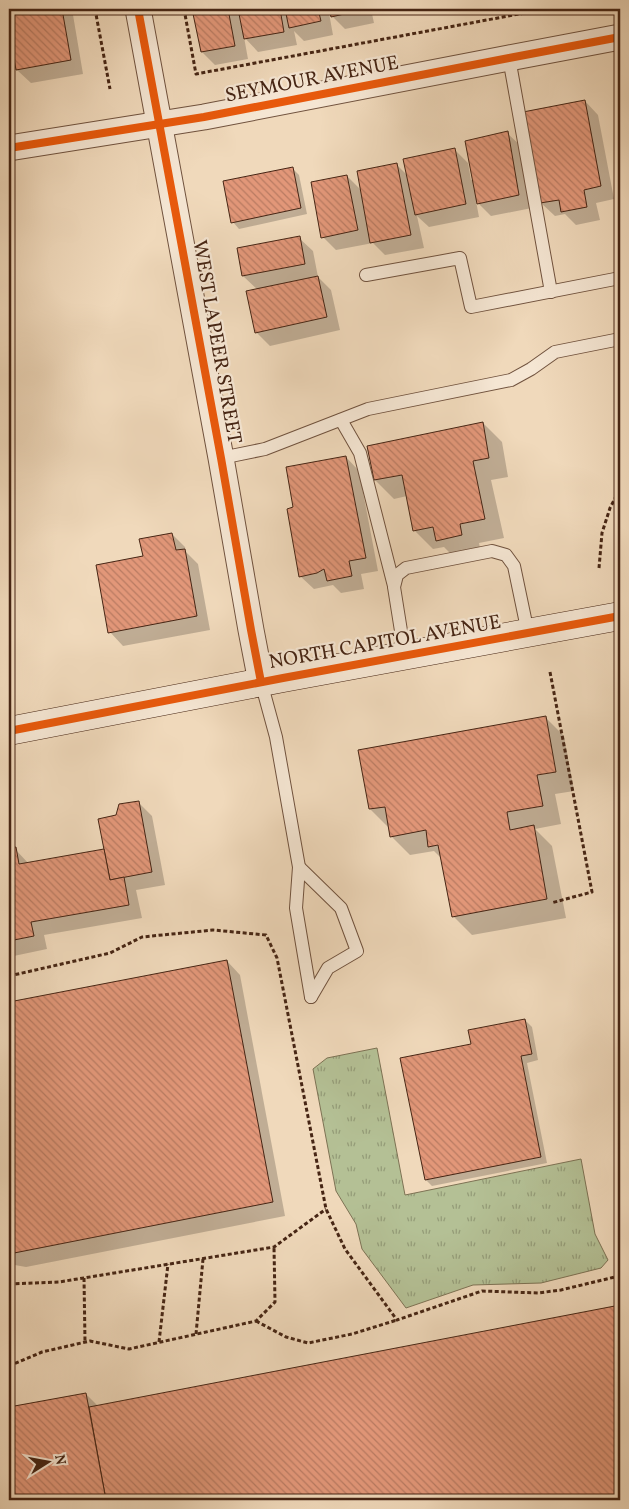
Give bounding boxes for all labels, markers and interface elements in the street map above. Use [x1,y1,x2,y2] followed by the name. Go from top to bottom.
[223,49,401,111] street label: SEYMOUR AVENUE
[184,238,248,446] street label: WEST LAPEER STREET
[267,609,503,677] street label: NORTH CAPITOL AVENUE
[22,1436,72,1486] north arrow
[49,1453,70,1467] text: N

